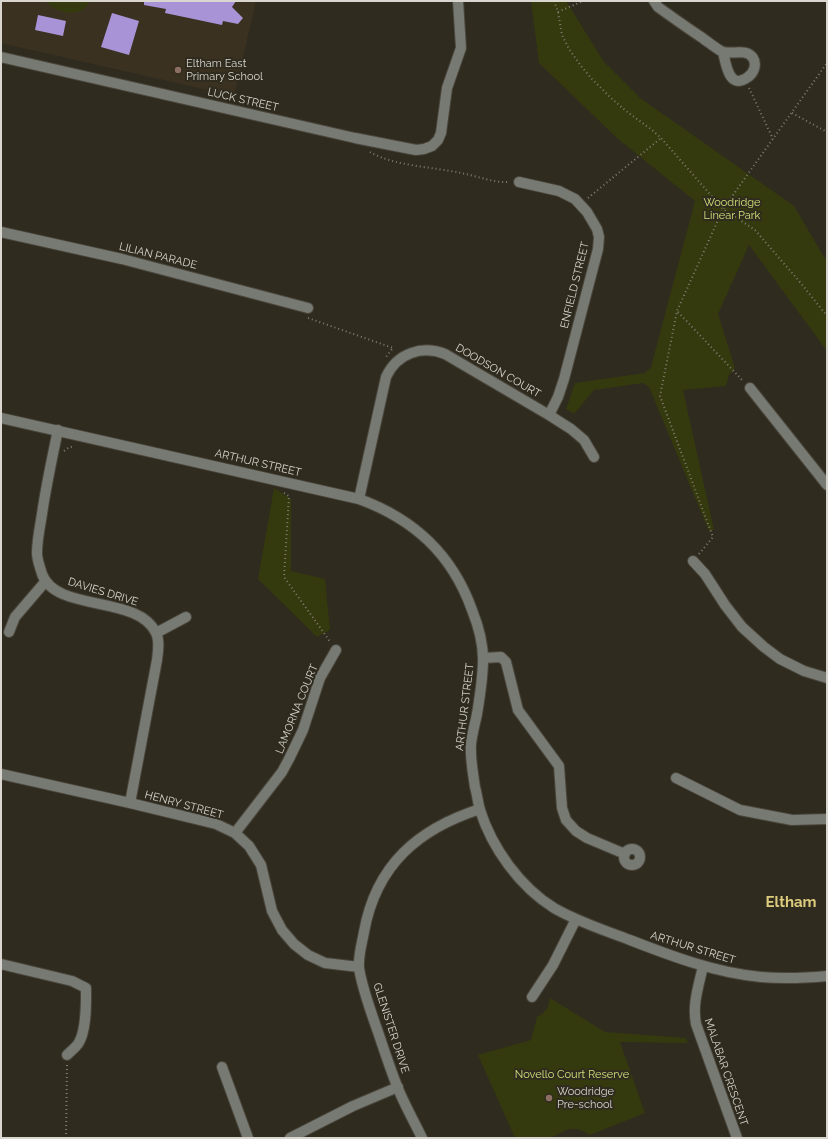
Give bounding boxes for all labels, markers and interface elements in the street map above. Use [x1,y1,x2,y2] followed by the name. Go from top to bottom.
[186,57,263,83] place label: Eltham East Primary School
[173,65,183,75] marker: Eltham East Primary School
[206,85,280,115] street label: LUCK STREET
[703,196,761,222] park label: Woodridge Linear Park
[118,240,198,272] street label: LILIAN PARADE
[558,240,592,330] street label: ENFIELD STREET
[453,341,543,401] street label: DOODSON COURT
[213,447,303,479] street label: ARTHUR STREET
[66,575,140,609] street label: DAVIES DRIVE
[273,662,321,756] street label: LAMORNA COURT
[453,662,477,752] street label: ARTHUR STREET
[143,788,225,822] street label: HENRY STREET
[765,893,817,911] district label: Eltham
[649,929,737,967] street label: ARTHUR STREET
[370,981,412,1075] street label: GLENISTER DRIVE
[701,1016,751,1128] street label: MALABAR CRESCENT
[515,1068,629,1082] park label: Novello Court Reserve
[557,1085,614,1111] place label: Woodridge Pre-school
[544,1093,554,1103] marker: Woodridge Pre-school

